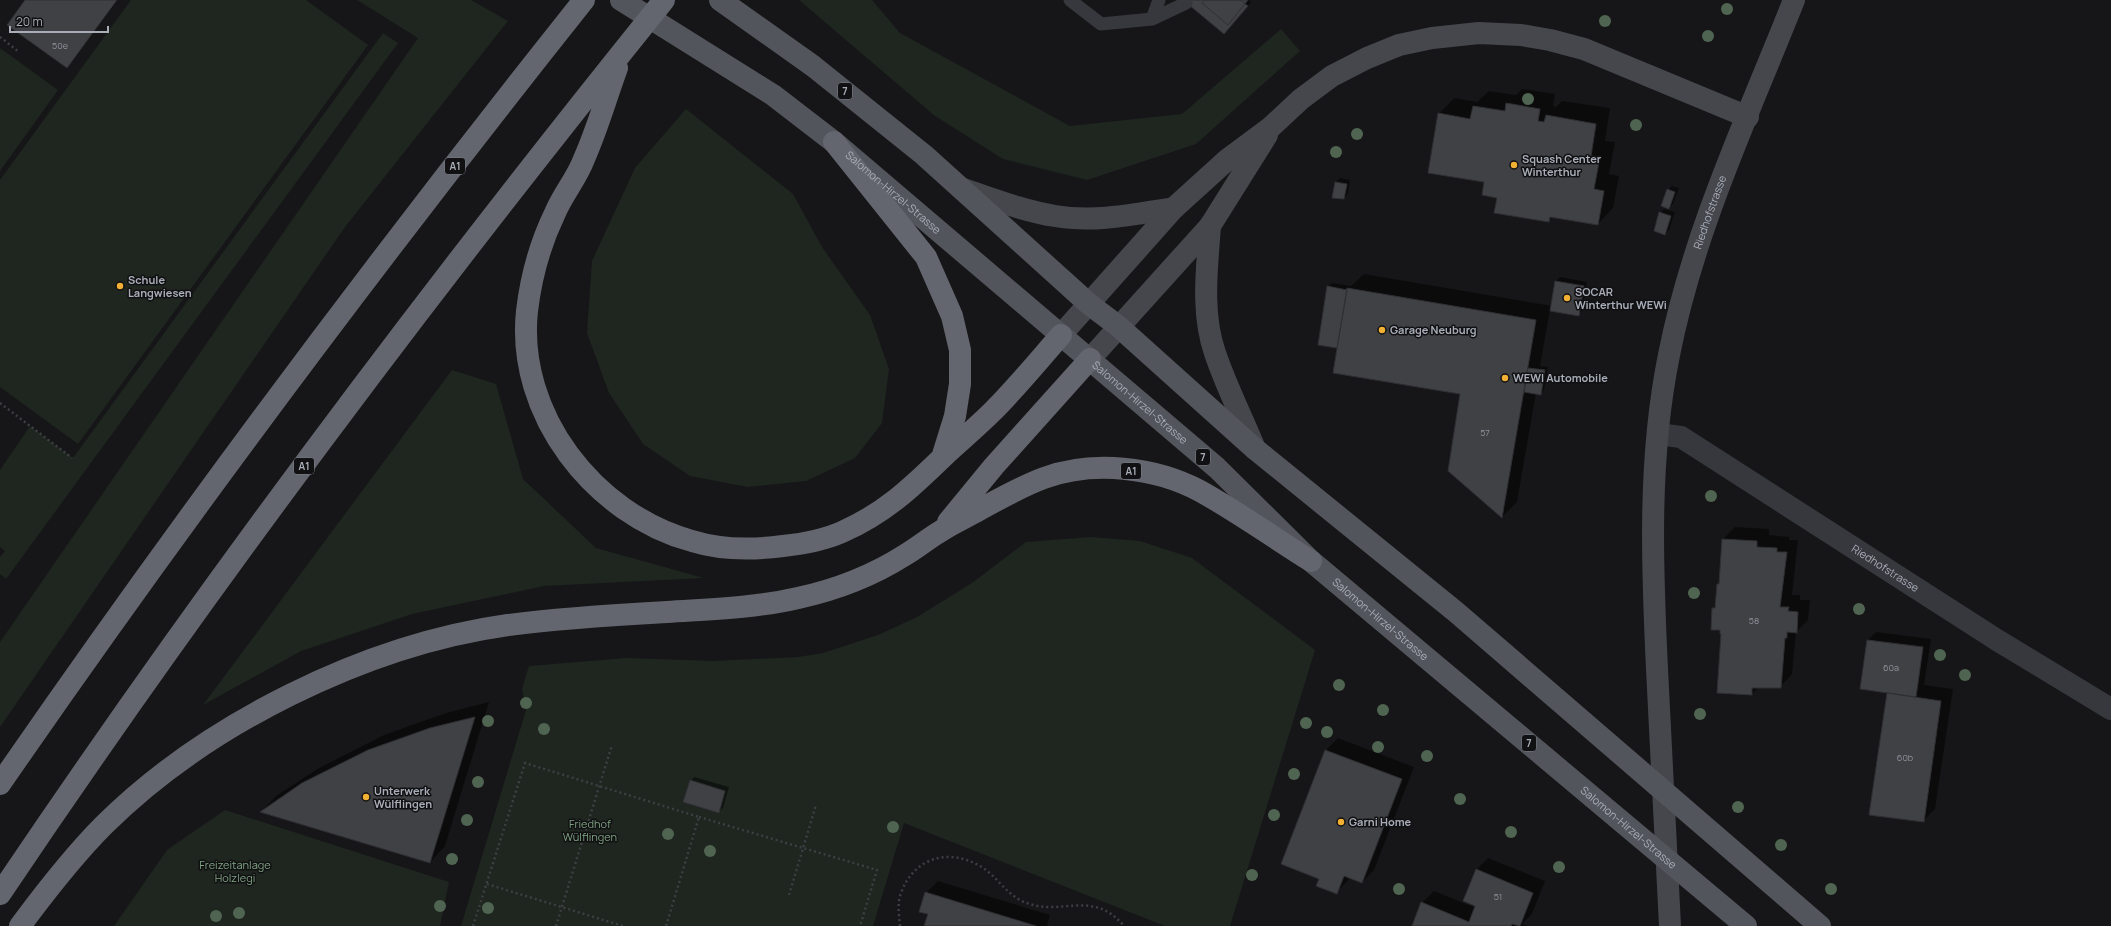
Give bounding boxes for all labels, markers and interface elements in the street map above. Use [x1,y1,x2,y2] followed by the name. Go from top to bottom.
[10,8,108,34] scale bar
[16,13,43,30] text: 20 m
[52,39,68,52] house number: 50e
[838,83,852,99] road number: 7
[843,147,945,237] street label: Salomon-Hirzel-Strasse
[1522,151,1602,179] place label: Squash Center Winterthur
[445,158,465,174] road number: A1
[1509,160,1519,170] marker: Squash Center Winterthur
[1689,172,1730,251] street label: Riedhofstrasse
[128,272,192,300] place label: Schule Langwiesen
[115,281,125,291] marker: Schule Langwiesen
[1575,284,1667,312] place label: SOCAR Winterthur WEWi
[1562,293,1572,303] marker: SOCAR Winterthur WEWi
[1390,322,1477,337] place label: Garage Neuburg
[1377,325,1387,335] marker: Garage Neuburg
[1089,357,1192,447] street label: Salomon-Hirzel-Strasse
[1513,370,1608,385] place label: WEWI Automobile
[1500,373,1510,383] marker: WEWI Automobile
[1480,426,1490,439] house number: 57
[1196,449,1210,465] road number: 7
[294,458,314,474] road number: A1
[1121,463,1141,479] road number: A1
[1849,541,1923,595] street label: Riedhofstrasse
[1329,574,1432,664] street label: Salomon-Hirzel-Strasse
[1749,614,1759,627] house number: 58
[1883,661,1899,674] house number: 60a
[1522,735,1536,751] road number: 7
[1897,751,1913,764] house number: 60b
[1578,782,1681,872] street label: Salomon-Hirzel-Strasse
[374,783,432,811] place label: Unterwerk Wülflingen
[361,792,371,802] marker: Unterwerk Wülflingen
[1349,814,1411,829] place label: Garni Home
[563,816,617,844] park label: Friedhof Wülflingen
[1336,817,1346,827] marker: Garni Home
[199,857,271,885] park label: Freizeitanlage Holzlegi
[1494,890,1502,903] house number: 51

